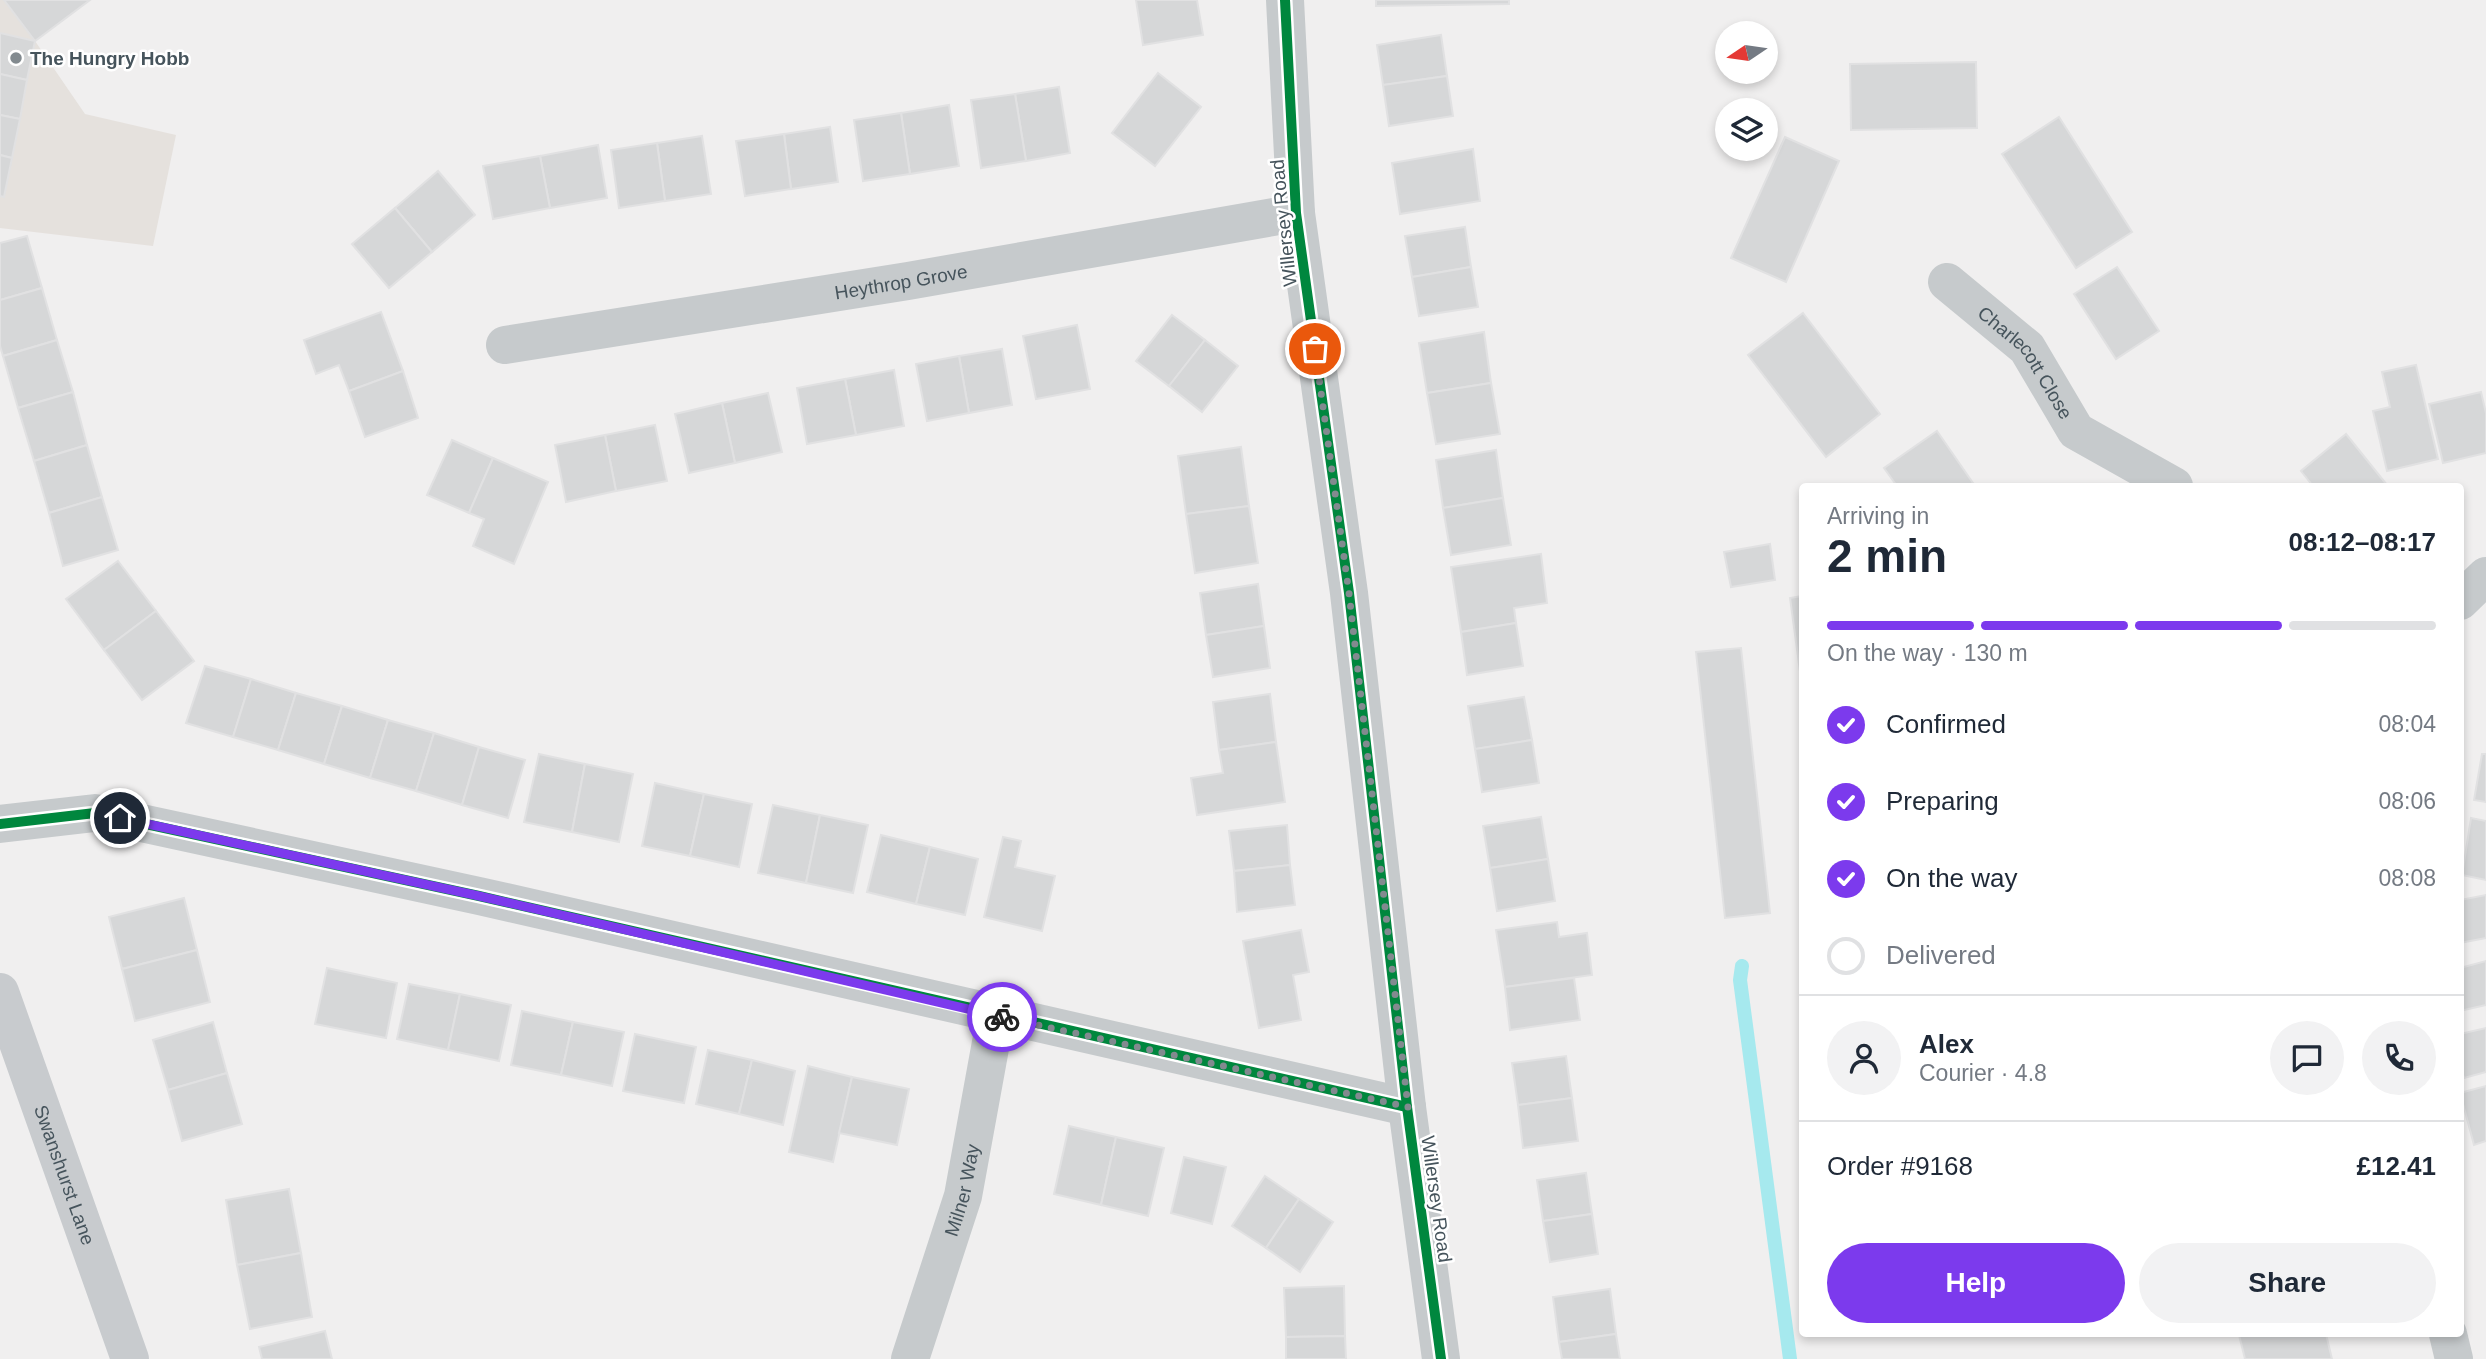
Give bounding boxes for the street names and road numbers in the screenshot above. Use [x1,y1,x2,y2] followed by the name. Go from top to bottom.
[1266,158,1301,288] street label: Willersey Road
[833,261,969,303] street label: Heythrop Grove
[1974,302,2077,423] street label: Charlecott Close
[30,1102,99,1248] street label: Swanshurst Lane
[1417,1134,1456,1264] street label: Willersey Road
[941,1142,983,1239] street label: Milner Way

